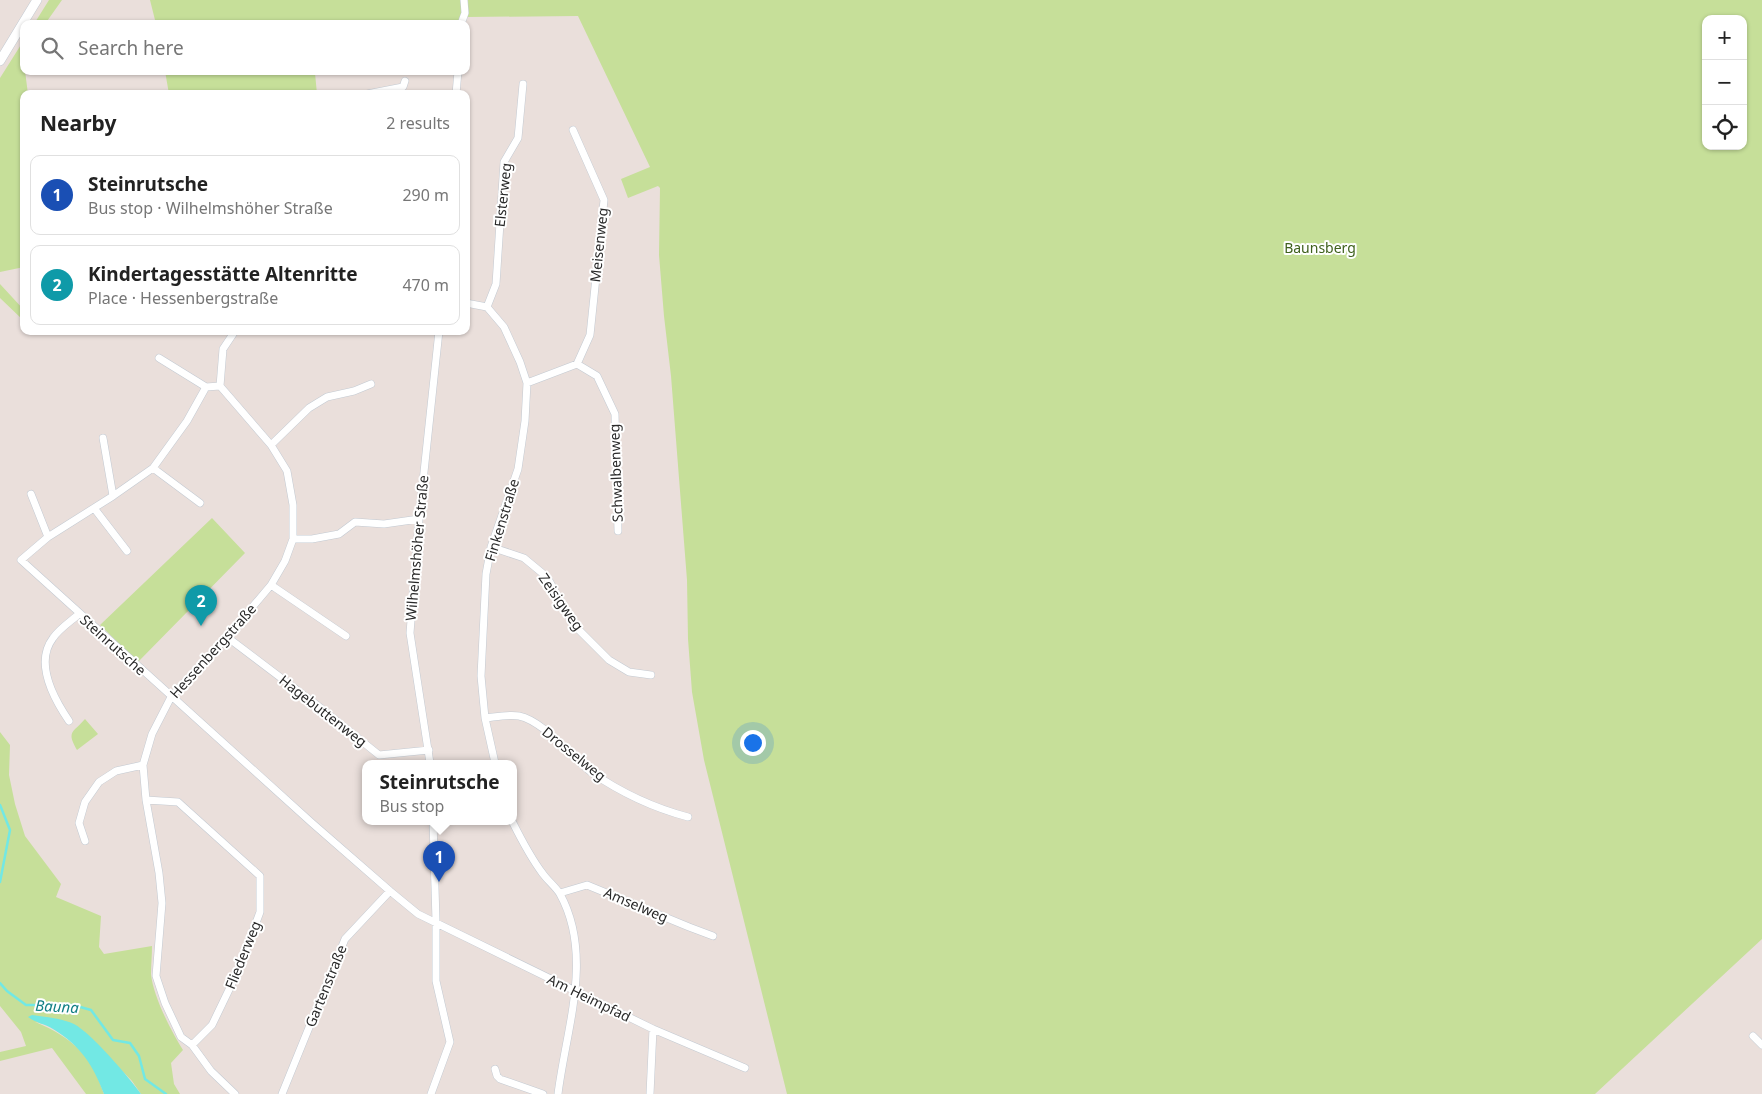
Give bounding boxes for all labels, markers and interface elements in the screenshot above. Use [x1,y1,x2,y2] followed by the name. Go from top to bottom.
[1702,15,1747,150] map controls
[1702,15,1747,60] button: +
[20,20,470,75] search box
[38,34,66,62] icon: search
[78,35,184,61] text: Search here
[1702,60,1747,105] button: −
[1702,105,1747,150] button: locate
[40,109,116,137] text: Nearby
[386,112,450,134] text: 2 results
[490,162,515,228] street label: Elsterweg
[88,171,208,197] text: Steinrutsche
[52,184,62,206] text: 1
[402,184,449,206] text: 290 m
[88,197,333,219] text: Bus stop · Wilhelmshöher Straße
[585,207,612,283] street label: Meisenweg
[1284,238,1356,257] park label: Baunsberg
[88,261,358,287] text: Kindertagesstätte Altenritte
[52,274,62,296] text: 2
[402,274,449,296] text: 470 m
[88,287,278,309] text: Place · Hessenbergstraße
[604,424,627,522] street label: Schwalbenweg
[401,474,432,622] street label: Wilhelmshöher Straße
[480,476,523,563] street label: Finkenstraße
[535,569,588,634] street label: Zeisigweg
[185,585,217,626] pin: 2
[165,599,260,702] street label: Hessenbergstraße
[76,610,150,679] street label: Steinrutsche
[276,670,371,751] street label: Hagebuttenweg
[539,722,610,785] street label: Drosselweg
[740,730,766,756] your location
[362,760,517,825] popup
[379,769,500,795] text: Steinrutsche
[379,795,444,817] text: Bus stop
[423,841,455,882] pin: 1
[601,883,671,927] street label: Amselweg
[220,918,265,992] street label: Fliederweg
[300,942,351,1030] street label: Gartenstraße
[544,969,634,1026] street label: Am Heimpfad
[35,995,80,1017] water label: Bauna

